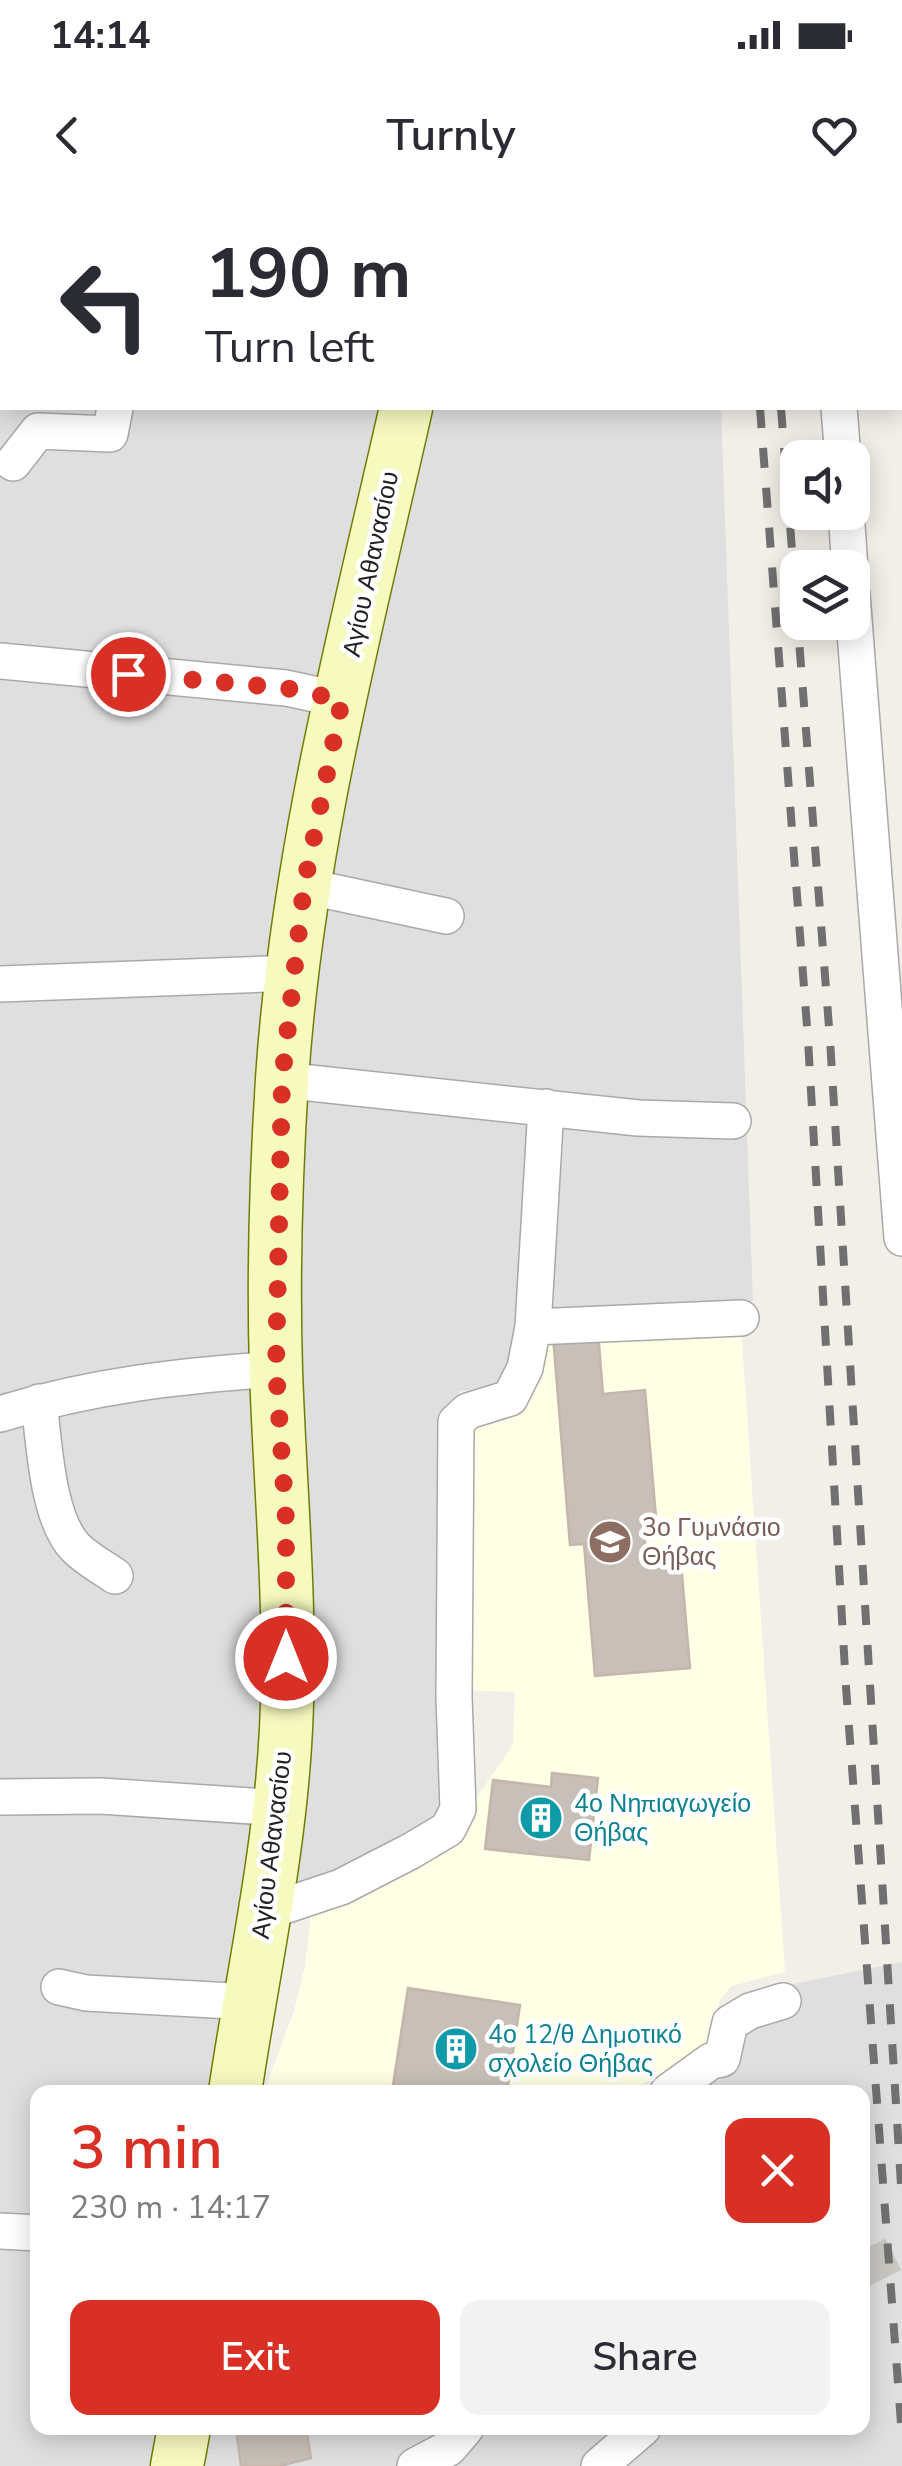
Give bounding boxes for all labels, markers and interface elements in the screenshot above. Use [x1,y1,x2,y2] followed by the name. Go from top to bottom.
[50,10,151,61] text: 14:14
[386,105,516,166] text: Turnly
[40,108,95,163] icon: back
[807,108,862,163] icon: heart
[205,226,411,322] text: 190 m
[40,240,170,370] icon: left
[205,317,374,378] text: Turn left
[780,440,870,640] map controls
[780,440,870,530] button: sound
[335,468,407,660] street label: Αγίου Αθανασίου
[780,550,870,640] button: layers
[86,632,171,717] pin
[101,647,156,702] icon: arrive
[642,1511,781,1574] place label: 3ο Γυμνάσιο Θήβας
[587,1519,633,1565] school or university icon: 3ο Γυμνάσιο Θήβας
[234,1606,338,1710] position arrow
[244,1749,300,1941] street label: Αγίου Αθανασίου
[574,1787,751,1850] place label: 4ο Νηπιαγωγείο Θήβας
[518,1795,564,1841] building icon: 4ο Νηπιαγωγείο Θήβας
[488,2018,682,2081] place label: 4ο 12/θ Δημοτικό σχολείο Θήβας
[433,2026,479,2072] building icon: 4ο 12/θ Δημοτικό σχολείο Θήβας
[70,2107,223,2189] text: 3 min
[725,2118,830,2223] button: close
[70,2186,271,2229] text: 230 m · 14:17
[70,2300,440,2415] button: Exit
[460,2300,830,2415] button: Share

